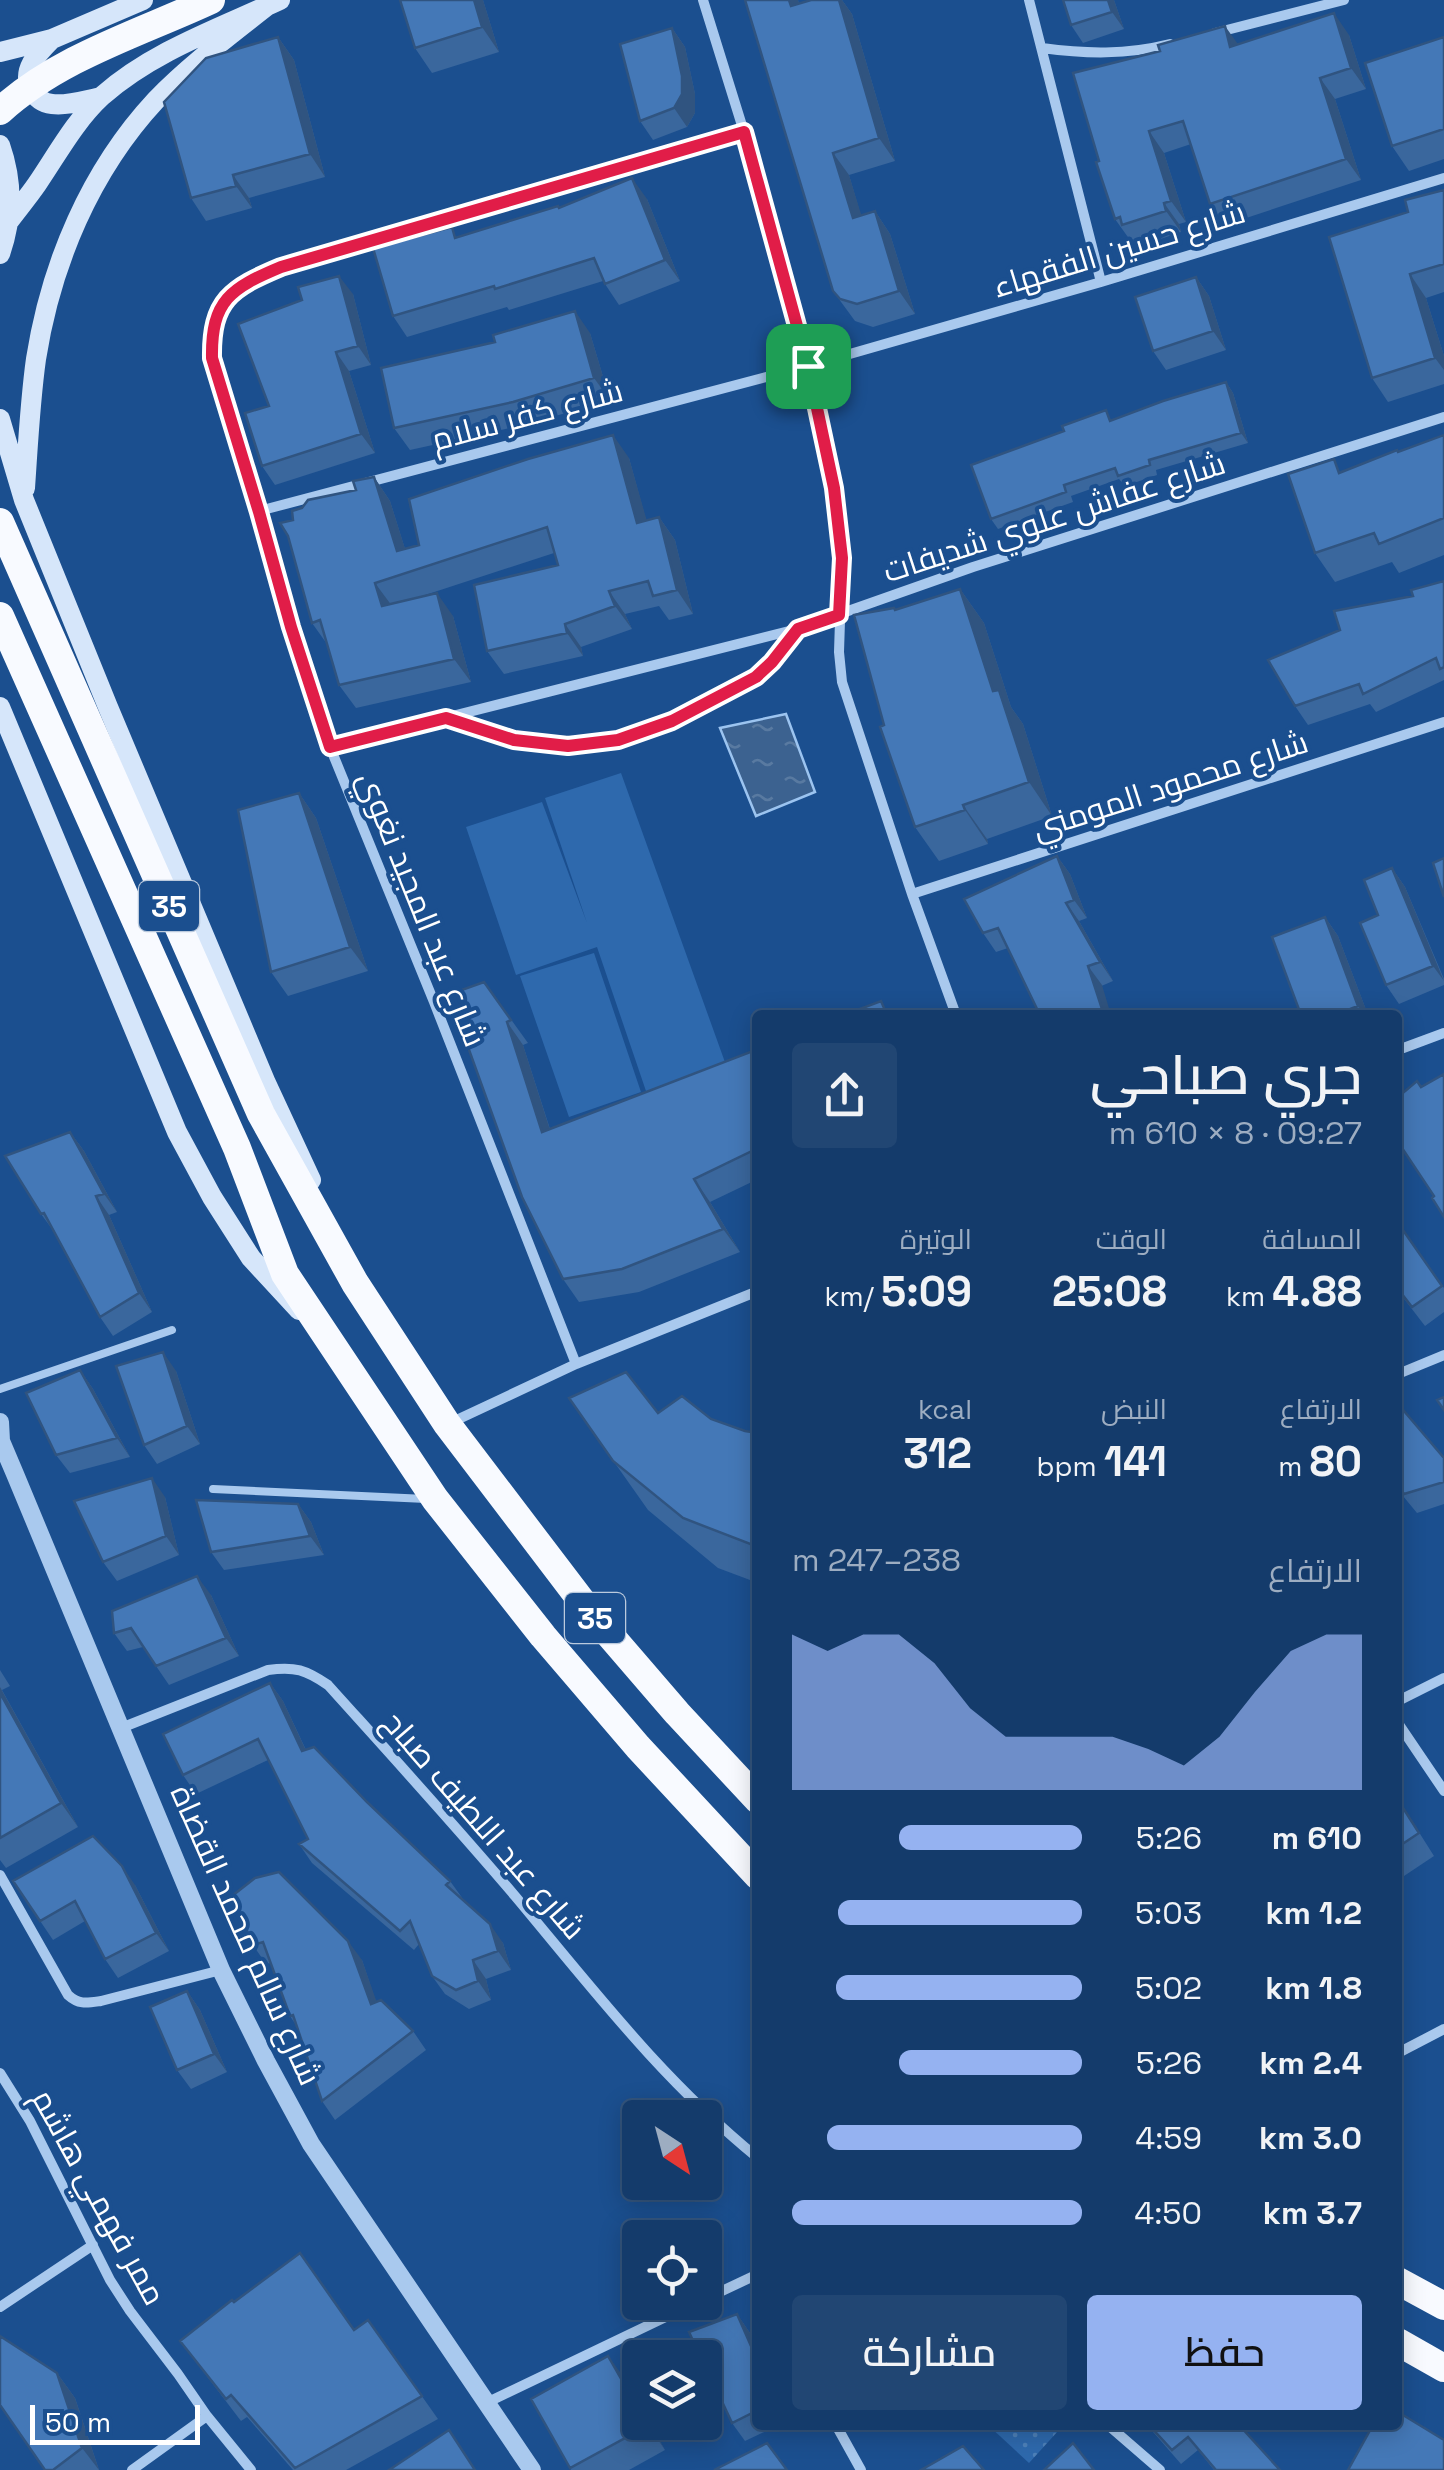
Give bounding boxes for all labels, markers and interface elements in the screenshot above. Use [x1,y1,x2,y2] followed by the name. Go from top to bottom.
[988,192,1251,308] street label: شارع حسين الفقهاء
[766,324,851,409] pin
[781,339,836,394] icon: arrive
[427,370,628,462] street label: شارع كفر سلام
[878,443,1232,596] street label: شارع عفاش علوي شديفات
[1027,722,1314,853] street label: شارع محمود المومني
[344,766,495,1054] street label: شارع عبد المجيد نغوي
[139,881,199,931] road number: 35
[1090,1040,1362,1110] text: جري صباحي
[792,1043,897,1148] button: share
[1109,1113,1362,1153] text: 09:27 · 8 × 610 m
[900,1221,972,1257] text: الوتيرة
[1096,1221,1167,1257] text: الوقت
[1262,1221,1362,1257] text: المسافة
[881,1265,972,1318] text: 5:09
[1052,1265,1167,1318] text: 25:08
[1272,1265,1362,1318] text: 4.88
[824,1278,881,1314] text: /km
[1226,1278,1272,1314] text: km
[918,1391,972,1427] text: kcal
[1101,1391,1167,1427] text: النبض
[1280,1391,1362,1427] text: الارتفاع
[903,1427,972,1480] text: 312
[1104,1435,1167,1488] text: 141
[1310,1435,1362,1488] text: 80
[1037,1448,1104,1484] text: bpm
[1278,1448,1310,1484] text: m
[792,1540,961,1580] text: 238–247 m
[1268,1551,1362,1591] text: الارتفاع
[565,1593,625,1643] road number: 35
[372,1702,594,1949] street label: شارع عبد اللطيف صباح
[160,1779,330,2092] street label: شارع سالم محمد القضاة
[1136,1818,1202,1858] text: 5:26
[1272,1818,1362,1858] text: 610 m
[1135,1893,1202,1933] text: 5:03
[1265,1893,1362,1933] text: 1.2 km
[1135,1968,1202,2008] text: 5:02
[1265,1968,1362,2008] text: 1.8 km
[1136,2043,1202,2083] text: 5:26
[1260,2043,1362,2083] text: 2.4 km
[19,2082,175,2315] street label: ممر فهمي هاشم
[622,2100,722,2200] north arrow
[622,2100,722,2440] map controls
[1135,2118,1202,2158] text: 4:59
[1259,2118,1362,2158] text: 3.0 km
[1134,2193,1202,2233] text: 4:50
[1263,2193,1362,2233] text: 3.7 km
[622,2220,722,2320] button: locate
[792,2295,1067,2410] button: مشاركة
[1087,2295,1362,2410] button: حفظ
[622,2340,722,2440] button: layers
[30,2400,200,2444] scale bar
[45,2404,111,2440] text: 50 m

